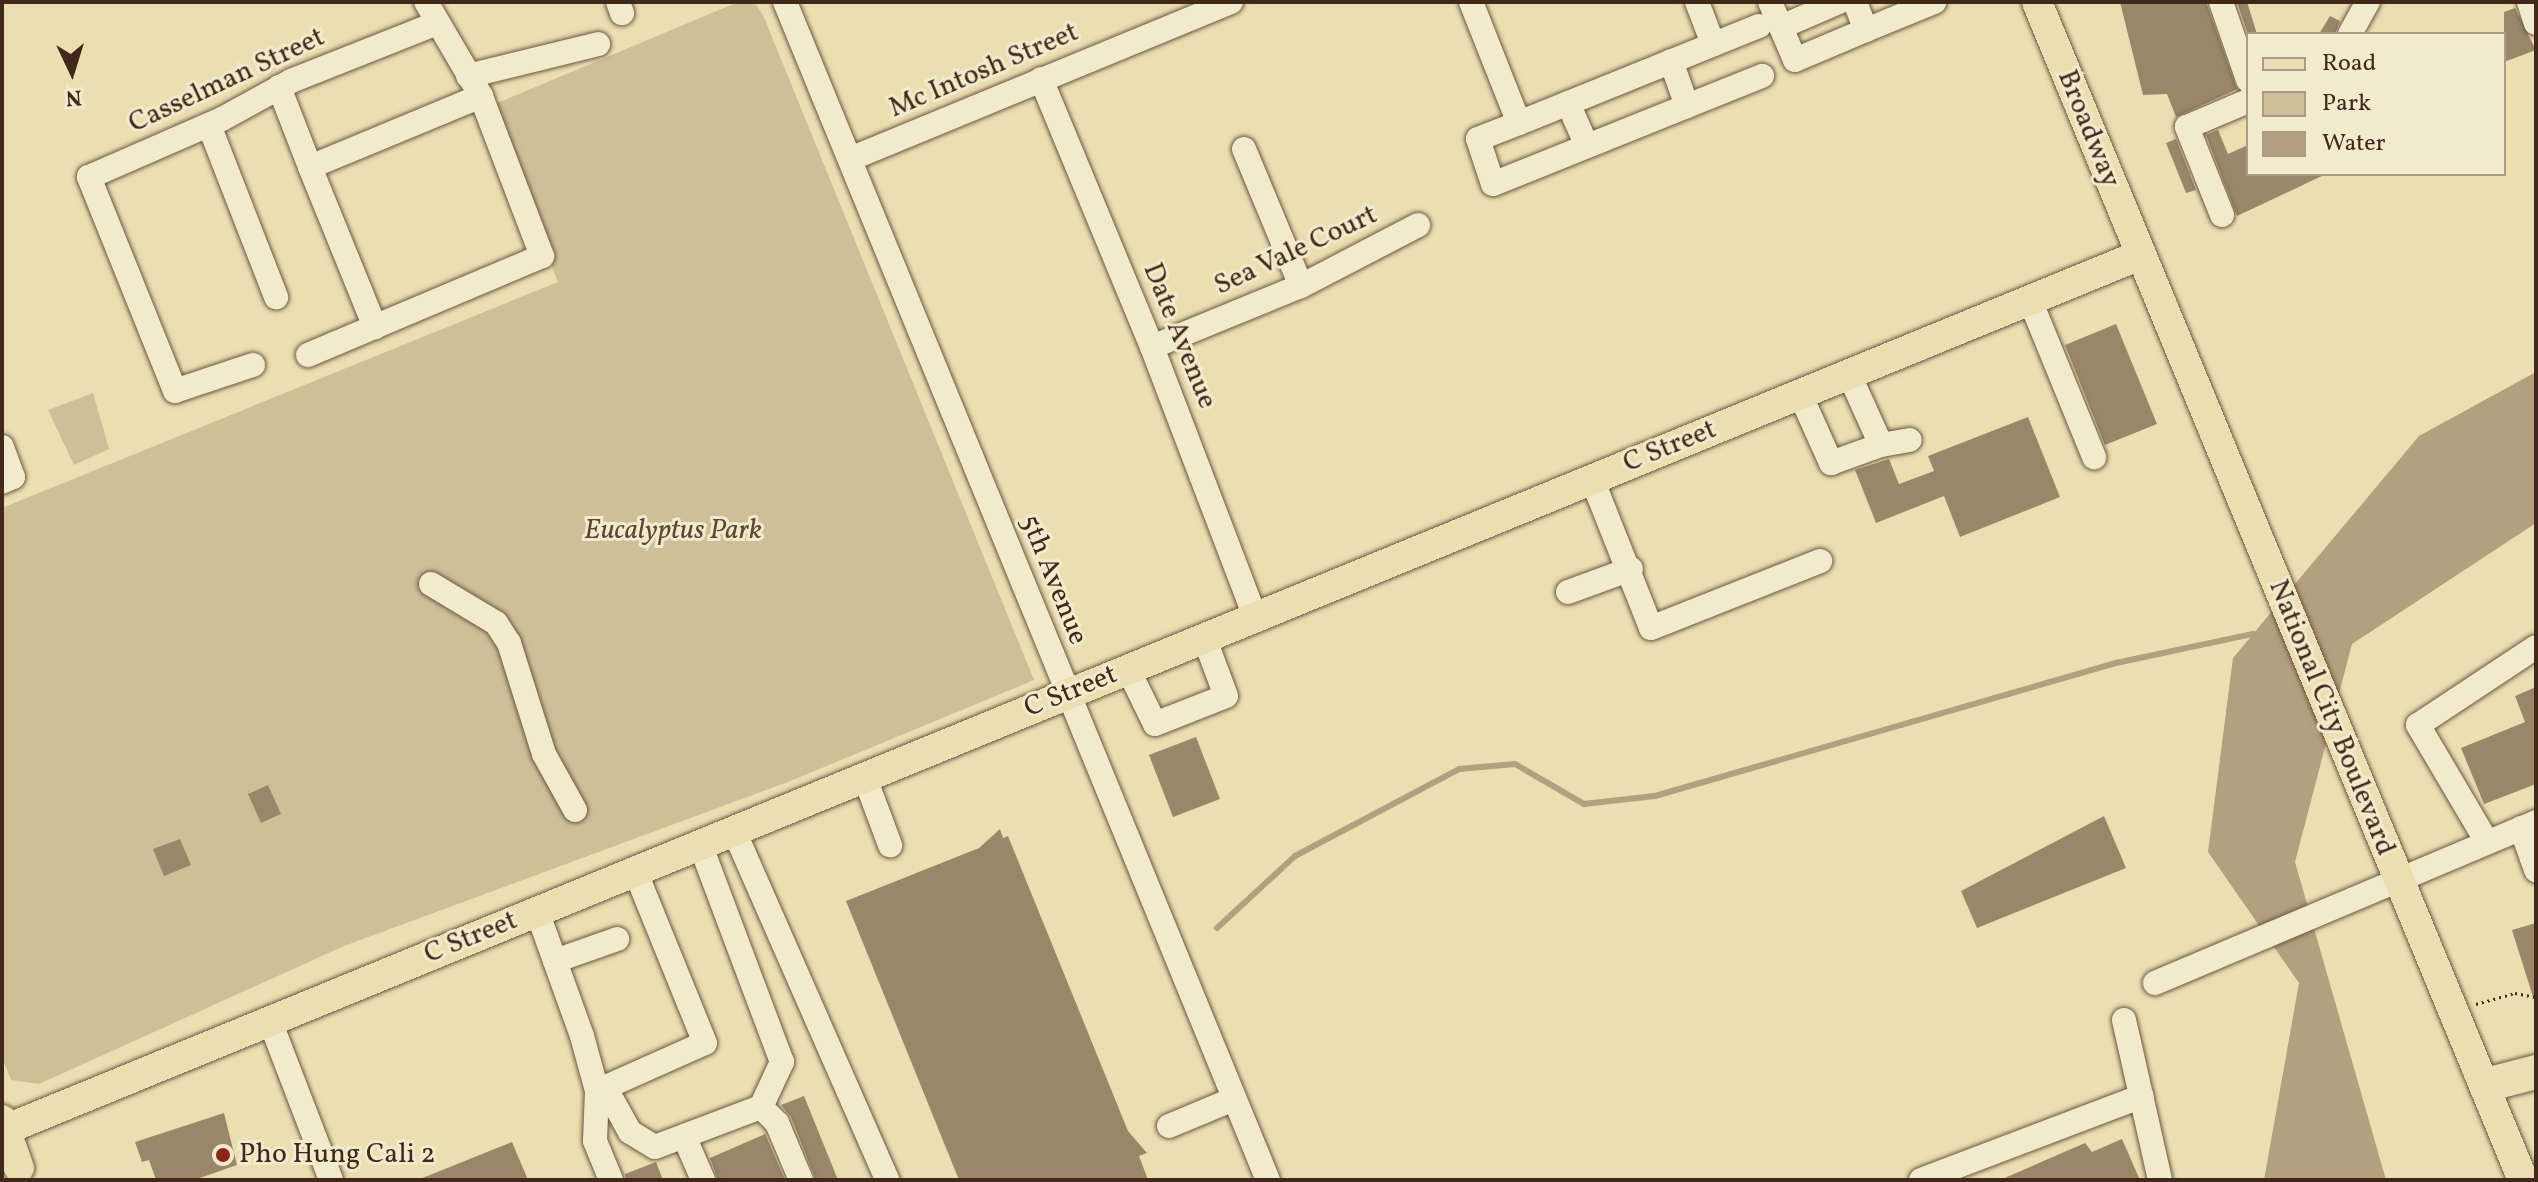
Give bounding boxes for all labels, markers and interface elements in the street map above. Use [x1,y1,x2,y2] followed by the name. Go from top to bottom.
[884,16,1084,126] street label: Mc Intosh Street
[124,21,330,141] street label: Casselman Street
[32,32,112,112] north arrow
[2246,32,2506,176] legend
[2322,47,2376,81] text: Road
[2049,65,2127,193] street label: Broadway
[65,80,83,112] text: N
[2322,87,2371,121] text: Park
[2322,127,2386,161] text: Water
[1209,198,1383,304] street label: Sea Vale Court
[1135,258,1223,414] street label: Date Avenue
[1619,413,1721,481] street label: C Street
[1012,510,1094,650] street label: 5th Avenue
[584,514,762,548] park label: Eucalyptus Park
[2260,575,2402,861] street label: National City Boulevard
[1020,658,1122,726] street label: C Street
[420,904,522,972] street label: C Street
[239,1138,436,1172] place label: Pho Hung Cali 2
[214,1146,232,1164] marker: Pho Hung Cali 2

